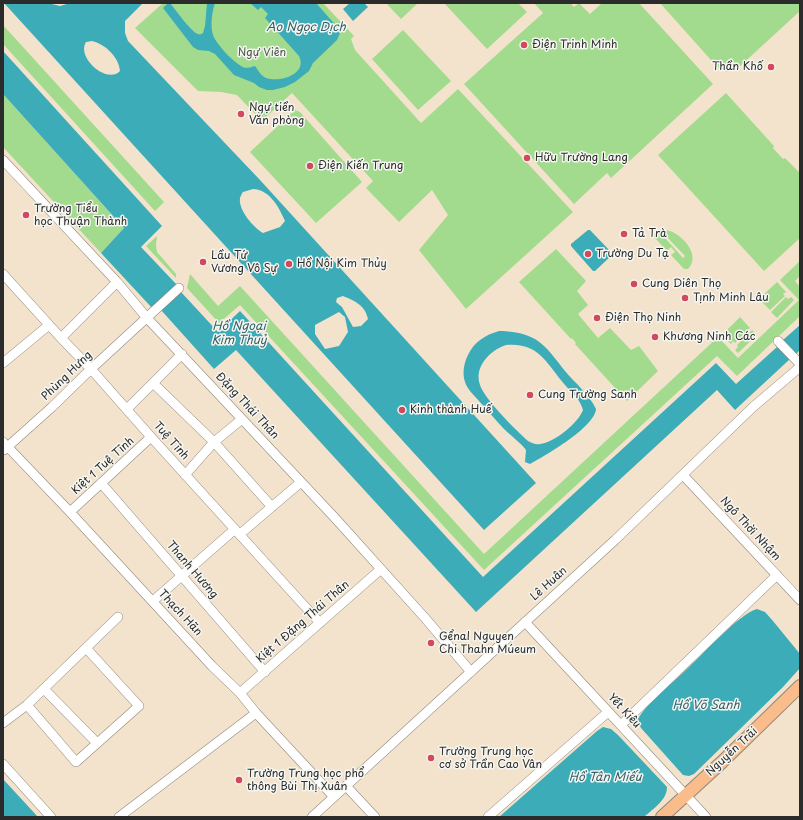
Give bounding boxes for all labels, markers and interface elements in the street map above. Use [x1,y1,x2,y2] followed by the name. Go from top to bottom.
[266,21,346,35] water label: Ao Ngọc Dịch
[532,38,617,52] place label: Điện Trinh Minh
[519,40,529,50] marker: Điện Trinh Minh
[238,46,286,60] park label: Ngự Viên
[712,60,763,74] place label: Thần Khố
[766,62,776,72] marker: Thần Khố
[249,101,304,127] place label: Ngự tiền Văn phòng
[236,109,246,119] marker: Ngự tiền Văn phòng
[535,151,628,165] place label: Hữu Trường Lang
[522,153,532,163] marker: Hữu Trường Lang
[318,159,403,173] place label: Điện Kiến Trung
[305,161,315,171] marker: Điện Kiến Trung
[34,202,127,228] place label: Trường Tiểu học Thuận Thành
[21,210,31,220] marker: Trường Tiểu học Thuận Thành
[632,227,667,241] place label: Tả Trà
[619,229,629,239] marker: Tả Trà
[596,247,669,261] place label: Trường Du Tạ
[211,249,277,275] place label: Lầu Tứ Vương Vô Sự
[583,249,593,259] marker: Trường Du Tạ
[198,257,208,267] marker: Lầu Tứ Vương Vô Sự
[297,257,387,271] place label: Hồ Nội Kim Thủy
[284,259,294,269] marker: Hồ Nội Kim Thủy
[642,277,721,291] place label: Cung Diên Thọ
[629,279,639,289] marker: Cung Diên Thọ
[693,291,769,305] place label: Tịnh Minh Lâu
[680,293,690,303] marker: Tịnh Minh Lâu
[605,311,681,325] place label: Điện Thọ Ninh
[592,313,602,323] marker: Điện Thọ Ninh
[212,320,266,348] water label: Hồ Ngoại Kim Thuỷ
[663,330,756,344] place label: Khương Ninh Các
[650,332,660,342] marker: Khương Ninh Các
[39,349,95,403] street label: Phùng Hưng
[213,370,281,442] street label: Đặng Thái Thân
[538,388,637,402] place label: Cung Trường Sanh
[525,390,535,400] marker: Cung Trường Sanh
[410,403,492,417] place label: Kinh thành Huế
[397,405,407,415] marker: Kinh thành Huế
[150,419,192,463] street label: Tuệ Tĩnh
[69,435,137,497] street label: Kiệt 1 Tuệ Tĩnh
[717,494,783,564] street label: Ngô Thời Nhậm
[164,539,220,601] street label: Thanh Hương
[528,564,570,604] street label: Lê Huân
[254,578,352,666] street label: Kiệt 1 Đặng Thái Thân
[155,587,205,639] street label: Thạch Hãn
[439,630,536,656] place label: Gểnal Nguyen Chi Thahn Múeum
[426,638,436,648] marker: Gểnal Nguyen Chi Thahn Múeum
[605,691,643,731] street label: Yết Kiêu
[673,699,739,713] water label: Hồ Võ Sanh
[704,725,760,779] street label: Nguyễn Trãi
[439,745,542,771] place label: Trường Trung học cơ sở Trần Cao Vân
[426,753,436,763] marker: Trường Trung học cơ sở Trần Cao Vân
[247,767,364,793] place label: Trường Trung học phổ thông Bùi Thị Xuân
[569,771,641,785] water label: Hồ Tân Miếu
[234,775,244,785] marker: Trường Trung học phổ thông Bùi Thị Xuân

